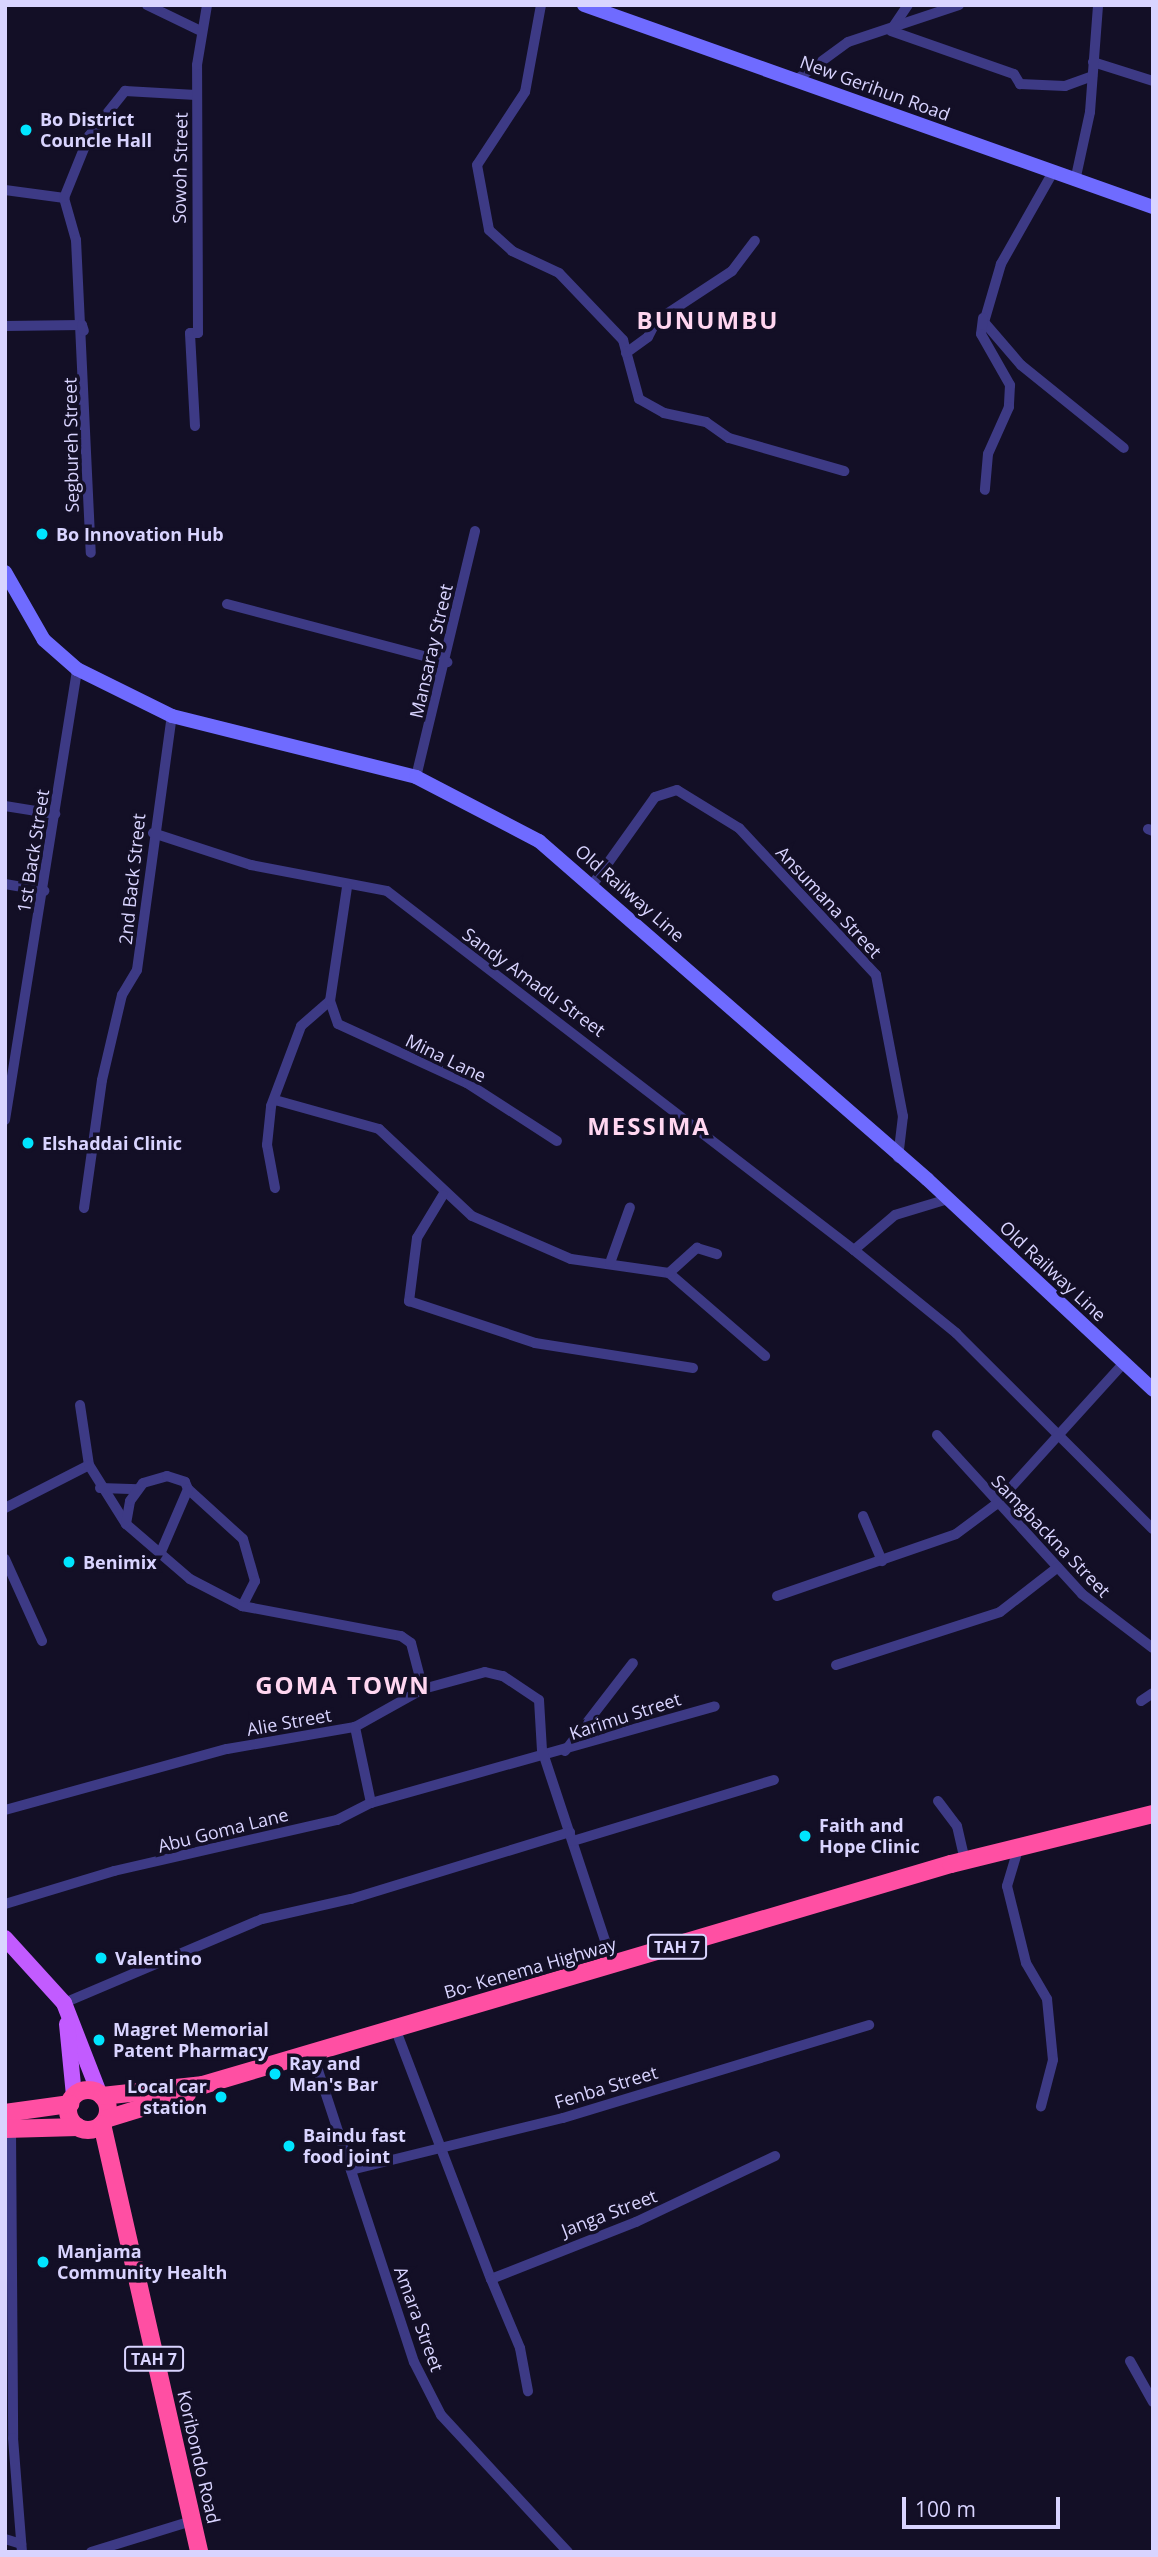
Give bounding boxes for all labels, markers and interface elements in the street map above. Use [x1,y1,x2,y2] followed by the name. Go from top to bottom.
[797,51,953,125] street label: New Gerihun Road
[40,109,152,152] place label: Bo District Councle Hall
[168,112,192,224] street label: Sowoh Street
[18,122,34,138] marker: Bo District Councle Hall
[637,306,779,334] district label: BUNUMBU
[59,377,83,513] street label: Segbureh Street
[56,523,224,545] place label: Bo Innovation Hub
[34,526,50,542] marker: Bo Innovation Hub
[405,582,457,720] street label: Mansaray Street
[13,788,53,914] street label: 1st Back Street
[114,812,150,946] street label: 2nd Back Street
[571,840,689,946] street label: Old Railway Line
[772,842,886,962] street label: Ansumana Street
[459,923,609,1041] street label: Sandy Amadu Street
[402,1029,490,1087] street label: Mina Lane
[588,1112,710,1140] district label: MESSIMA
[42,1132,182,1154] place label: Elshaddai Clinic
[20,1135,36,1151] marker: Elshaddai Clinic
[995,1216,1111,1326] street label: Old Railway Line
[987,1470,1115,1602] street label: Samgbackna Street
[83,1551,157,1573] place label: Benimix
[61,1554,77,1570] marker: Benimix
[256,1671,430,1699] district label: GOMA TOWN
[567,1688,683,1744] street label: Karimu Street
[245,1704,333,1740] street label: Alie Street
[155,1803,291,1857] street label: Abu Goma Lane
[819,1815,920,1857] place label: Faith and Hope Clinic
[797,1828,813,1844] marker: Faith and Hope Clinic
[441,1933,619,2003] street label: Bo- Kenema Highway
[646,1935,708,1960] road number: TAH 7
[115,1947,202,1969] place label: Valentino
[93,1950,109,1966] marker: Valentino
[113,2019,269,2062] place label: Magret Memorial Patent Pharmacy
[91,2032,107,2048] marker: Magret Memorial Patent Pharmacy
[289,2053,378,2096] place label: Ray and Man's Bar
[552,2061,660,2113] street label: Fenba Street
[267,2066,283,2082] marker: Ray and Man's Bar
[127,2076,207,2118] place label: Local car station
[213,2089,229,2105] marker: Local car station
[303,2125,406,2168] place label: Baindu fast food joint
[281,2138,297,2154] marker: Baindu fast food joint
[558,2185,660,2241] street label: Janga Street
[57,2241,227,2284] place label: Manjama Community Health
[35,2254,51,2270] marker: Manjama Community Health
[390,2263,448,2375] street label: Amara Street
[122,2346,186,2372] road number: TAH 7
[173,2388,225,2526] street label: Koribondo Road
[906,2484,1064,2528] scale bar
[915,2495,976,2523] text: 100 m

